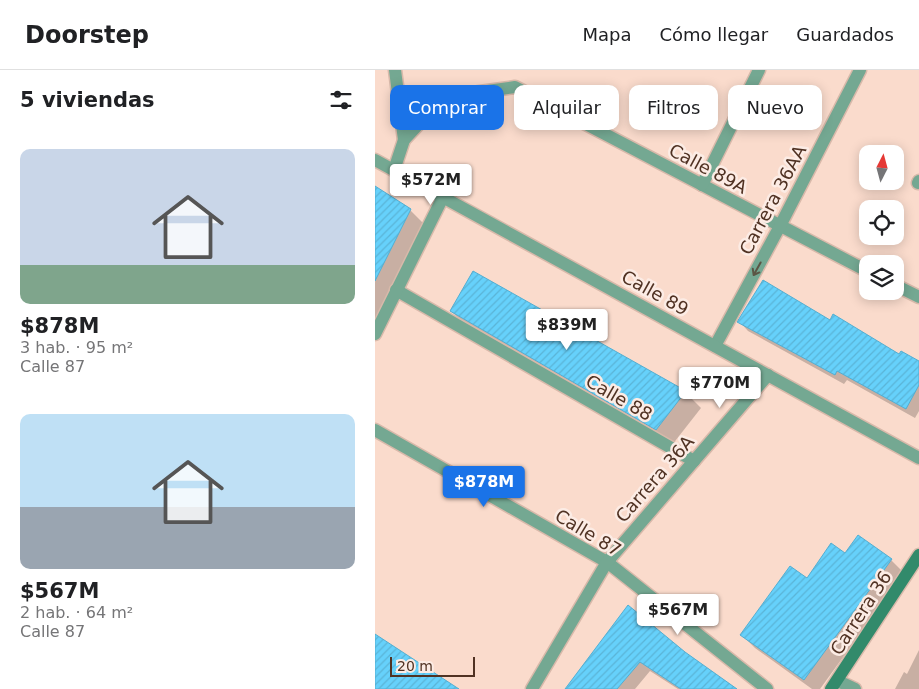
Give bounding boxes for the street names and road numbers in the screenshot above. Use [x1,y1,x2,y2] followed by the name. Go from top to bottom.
[666,139,752,198] street label: Calle 89A
[735,141,811,258] street label: Carrera 36AA
[618,266,692,320] street label: Calle 89
[582,370,656,425] street label: Calle 88
[611,430,698,526] street label: Carrera 36A
[551,505,625,560] street label: Calle 87
[826,567,895,659] street label: Carrera 36

